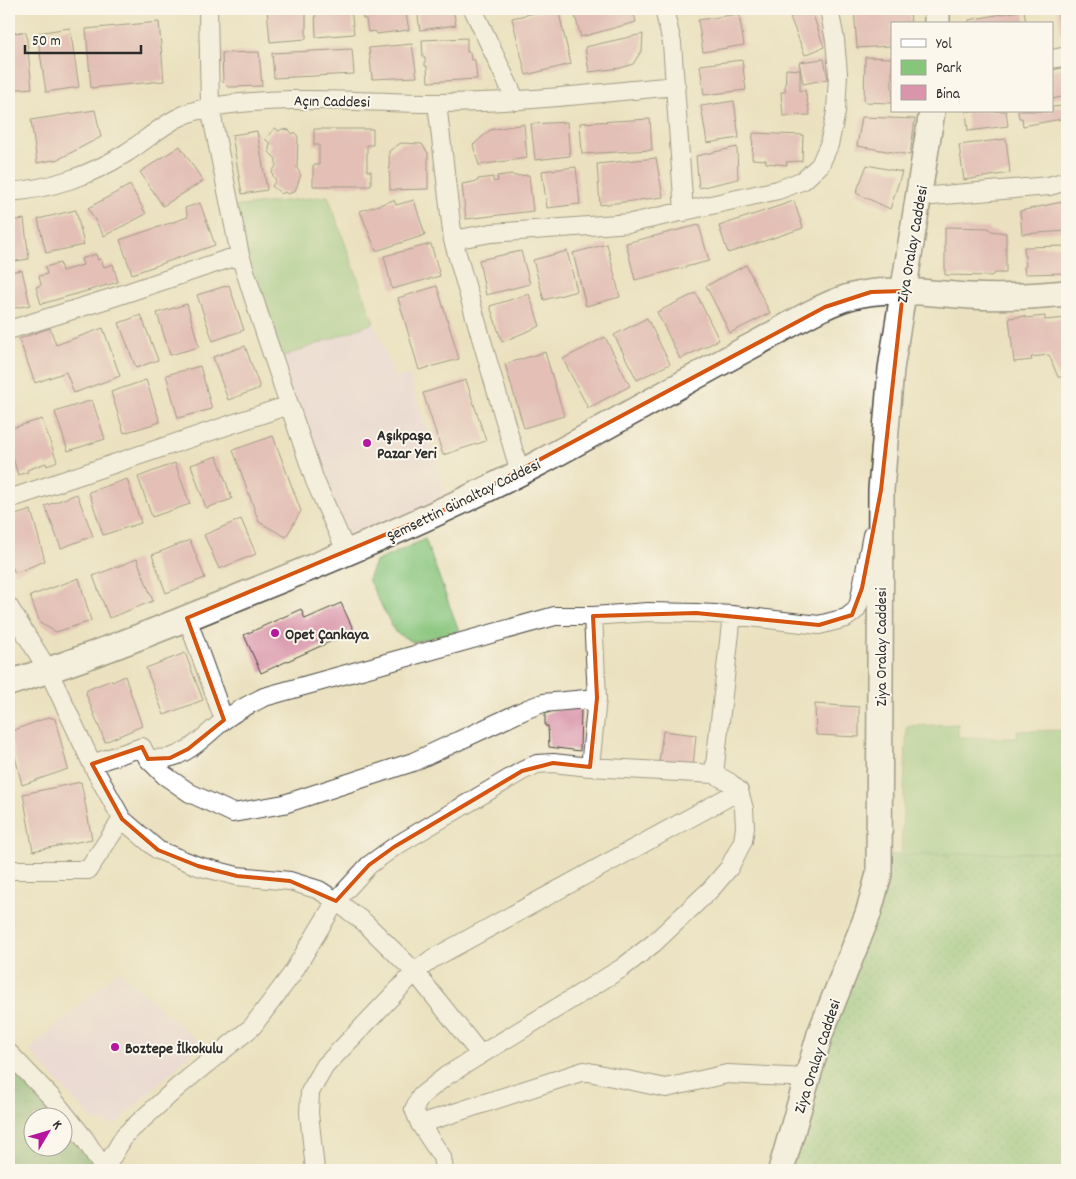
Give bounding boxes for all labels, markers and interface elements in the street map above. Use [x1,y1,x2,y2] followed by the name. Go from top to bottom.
[25,22,141,54] scale bar
[891,22,1054,112] legend
[32,31,61,53] text: 50 m
[936,34,952,56] text: Yol
[936,58,962,80] text: Park
[936,84,961,106] text: Bina
[294,90,370,115] street label: Açın Caddesi
[892,184,935,305] street label: Ziya Oralay Caddesi
[377,425,437,466] place label: Aşıkpaşa Pazar Yeri
[361,437,373,449] marker: Aşıkpaşa Pazar Yeri
[383,454,545,549] street label: Şemsettin Günaltay Caddesi
[871,588,894,706] street label: Ziya Oralay Caddesi
[285,624,370,647] place label: Opet Çankaya
[269,627,281,639] marker: Opet Çankaya
[789,997,848,1117] street label: Ziya Oralay Caddesi
[125,1038,223,1061] place label: Boztepe İlkokulu
[109,1041,121,1053] marker: Boztepe İlkokulu
[22,1106,72,1156] north arrow
[47,1117,67,1134] text: K

